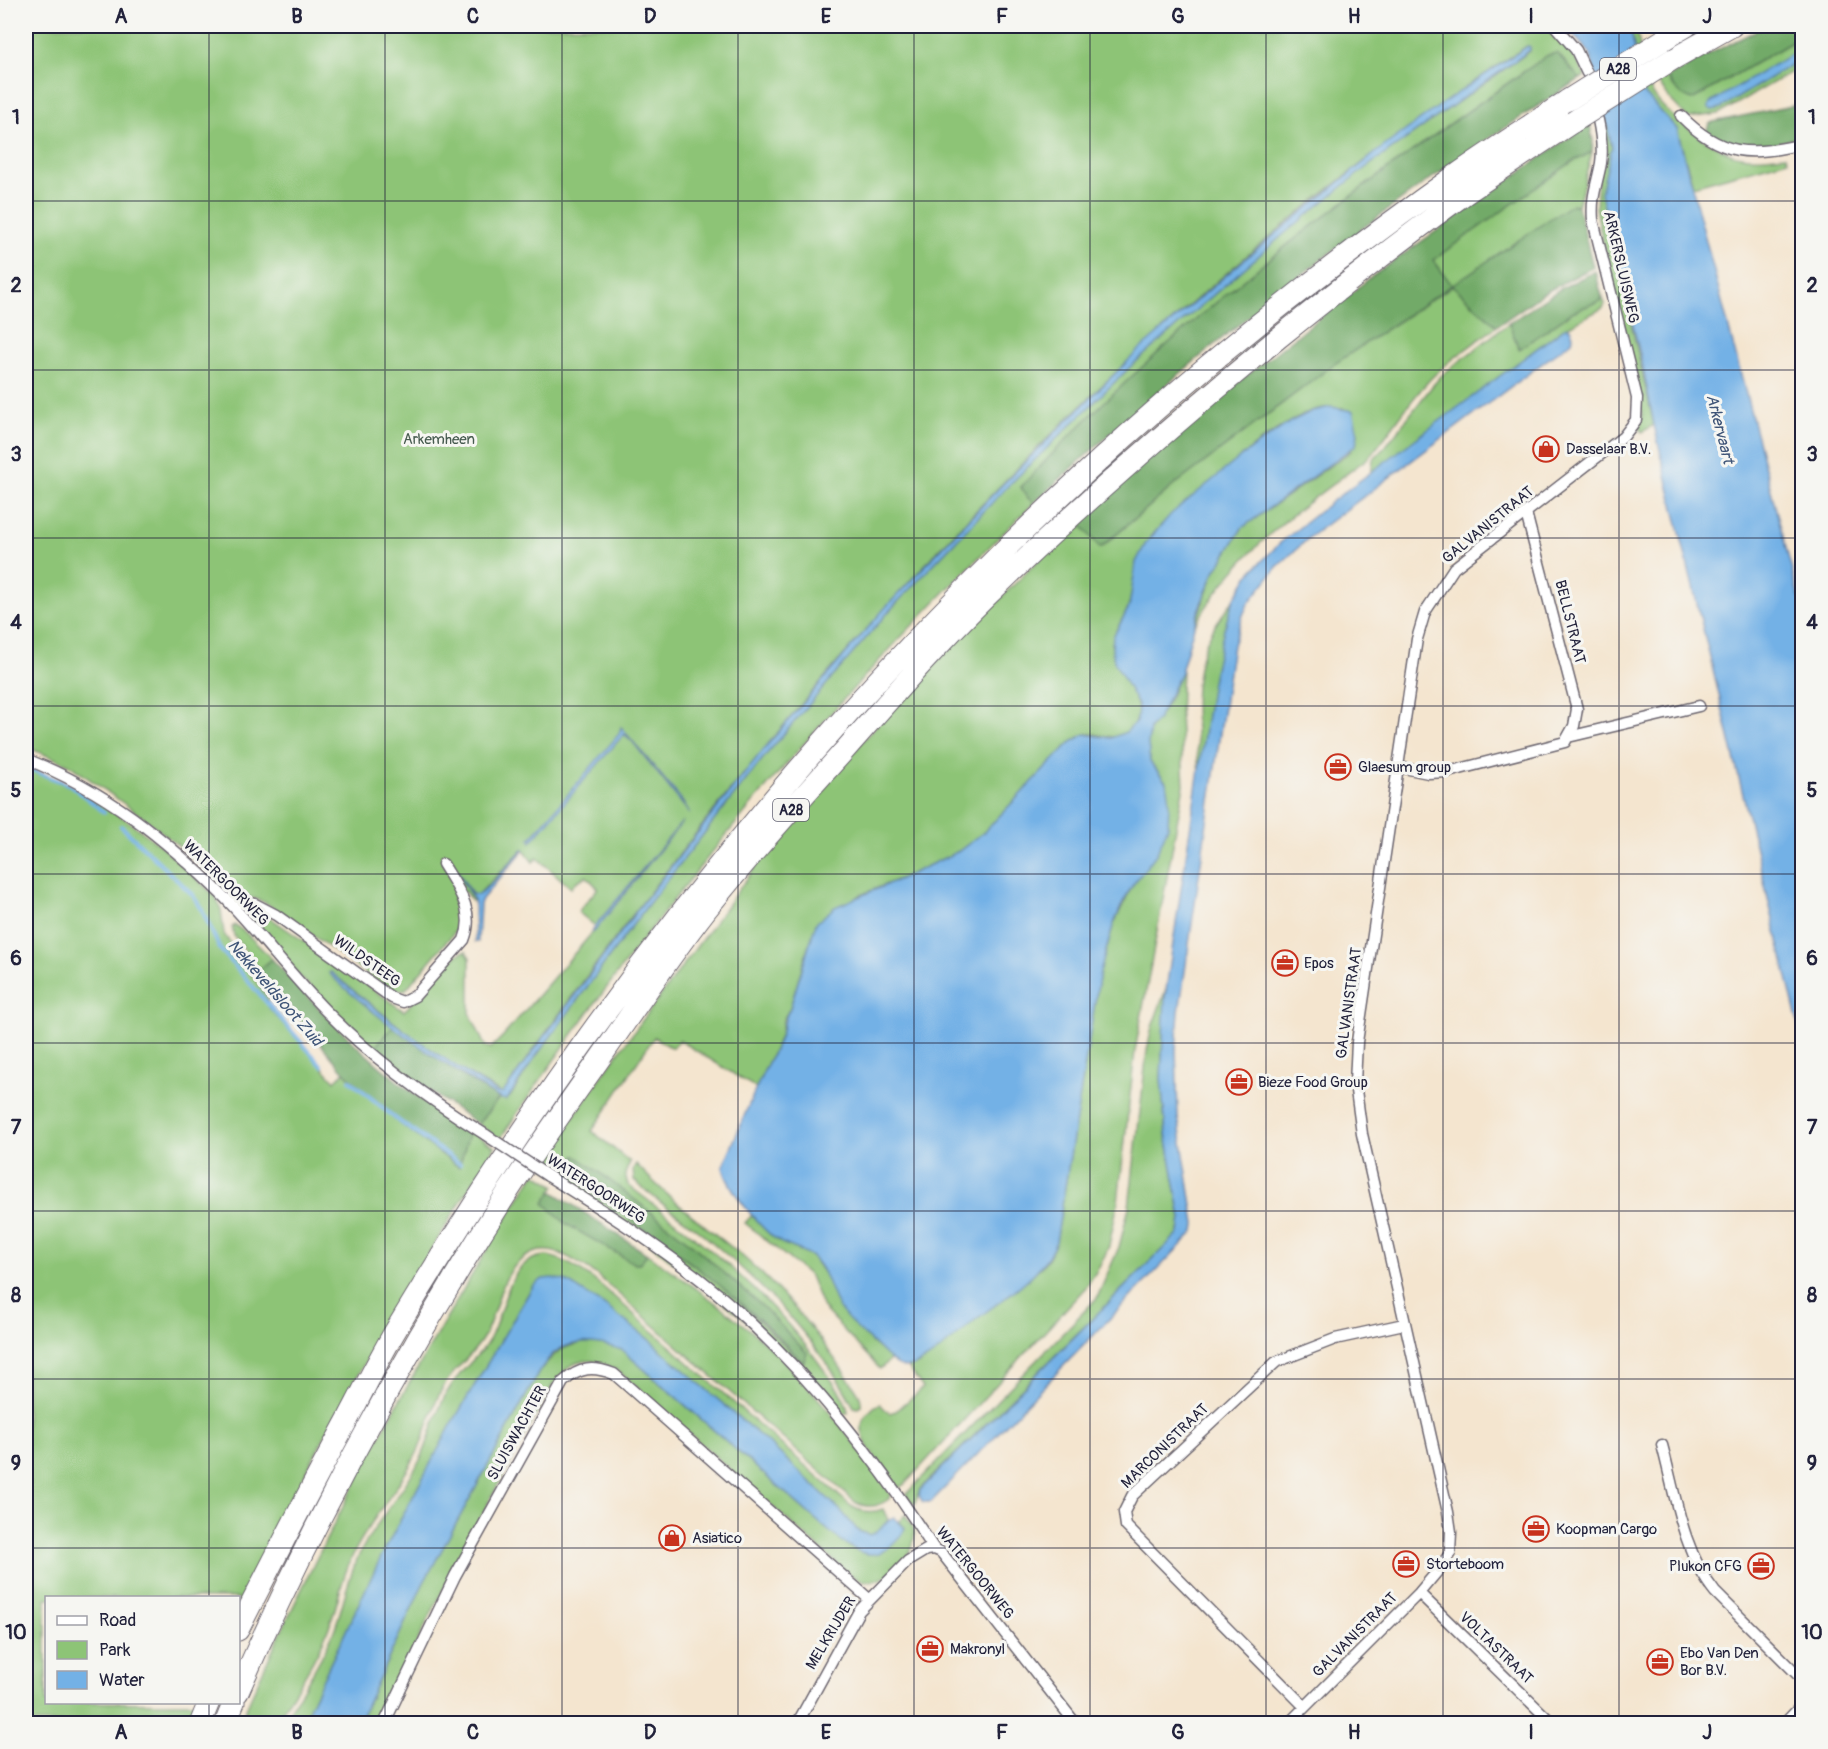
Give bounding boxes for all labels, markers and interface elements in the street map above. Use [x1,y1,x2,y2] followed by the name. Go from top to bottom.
[115,4,128,29] text: A
[291,4,303,29] text: B
[467,4,479,29] text: C
[644,4,657,29] text: D
[821,4,832,29] text: E
[996,4,1008,29] text: F
[1171,4,1185,29] text: G
[1348,4,1361,29] text: H
[1528,4,1534,29] text: I
[1702,4,1712,29] text: J
[1600,58,1636,80] road number: A28
[12,105,20,130] text: 1
[1808,105,1816,130] text: 1
[1599,209,1643,325] street label: ARKERSLUISWEG
[10,273,22,298] text: 2
[1806,273,1818,298] text: 2
[1702,392,1739,467] water label: Arkervaart
[403,430,475,449] park label: Arkemheen
[1531,434,1561,464] shop icon: Dasselaar B.V.
[1566,440,1651,459] place label: Dasselaar B.V.
[10,442,22,467] text: 3
[1806,442,1818,467] text: 3
[1438,482,1538,568] street label: GALVANISTRAAT
[1550,578,1590,666] street label: BELLSTRAAT
[10,610,22,635] text: 4
[1806,610,1818,635] text: 4
[1323,752,1353,782] office icon: Glaesum group
[1358,758,1451,777] place label: Glaesum group
[11,778,22,803] text: 5
[1807,778,1818,803] text: 5
[773,799,809,821] road number: A28
[179,836,273,930] street label: WATERGOORWEG
[330,931,404,991] street label: WILDSTEEG
[223,936,328,1052] water label: Nekkeveldsloot Zuid
[10,946,22,971] text: 6
[1332,946,1366,1060] street label: GALVANISTRAAT
[1806,946,1818,971] text: 6
[1270,948,1300,978] office icon: Epos
[1304,954,1334,973] place label: Epos
[1224,1067,1254,1097] office icon: Bieze Food Group
[1258,1073,1368,1092] place label: Bieze Food Group
[11,1115,22,1140] text: 7
[1807,1115,1818,1140] text: 7
[543,1150,649,1228] street label: WATERGOORWEG
[11,1283,21,1308] text: 8
[1807,1283,1817,1308] text: 8
[483,1382,551,1484] street label: SLUISWACHTER
[1117,1400,1213,1492] street label: MARCONISTRAAT
[11,1451,21,1476] text: 9
[1807,1451,1817,1476] text: 9
[1521,1514,1551,1544] office icon: Koopman Cargo
[1556,1520,1657,1539] place label: Koopman Cargo
[657,1523,687,1553] shop icon: Asiatico
[932,1523,1018,1623] street label: WATERGOORWEG
[692,1529,742,1548] place label: Asiatico
[1391,1549,1421,1579] office icon: Storteboom
[1746,1551,1776,1581] office icon: Plukon CFG
[1426,1555,1504,1574] place label: Storteboom
[1669,1557,1742,1576] place label: Plukon CFG
[1309,1589,1401,1681] street label: GALVANISTRAAT
[802,1593,860,1673] street label: MELKRIJDER
[45,1596,240,1704] legend
[1455,1608,1537,1688] street label: VOLTASTRAAT
[99,1609,136,1632] text: Road
[5,1620,27,1645] text: 10
[1801,1620,1823,1645] text: 10
[915,1634,945,1664] office icon: Makronyl
[99,1639,131,1662] text: Park
[950,1640,1005,1659] place label: Makronyl
[1680,1644,1759,1680] place label: Ebo Van Den Bor B.V.
[1645,1647,1675,1677] office icon: Ebo Van Den Bor B.V.
[99,1669,145,1692] text: Water
[115,1720,128,1745] text: A
[291,1720,303,1745] text: B
[467,1720,479,1745] text: C
[644,1720,657,1745] text: D
[821,1720,832,1745] text: E
[996,1720,1008,1745] text: F
[1171,1720,1185,1745] text: G
[1348,1720,1361,1745] text: H
[1528,1720,1534,1745] text: I
[1702,1720,1712,1745] text: J

